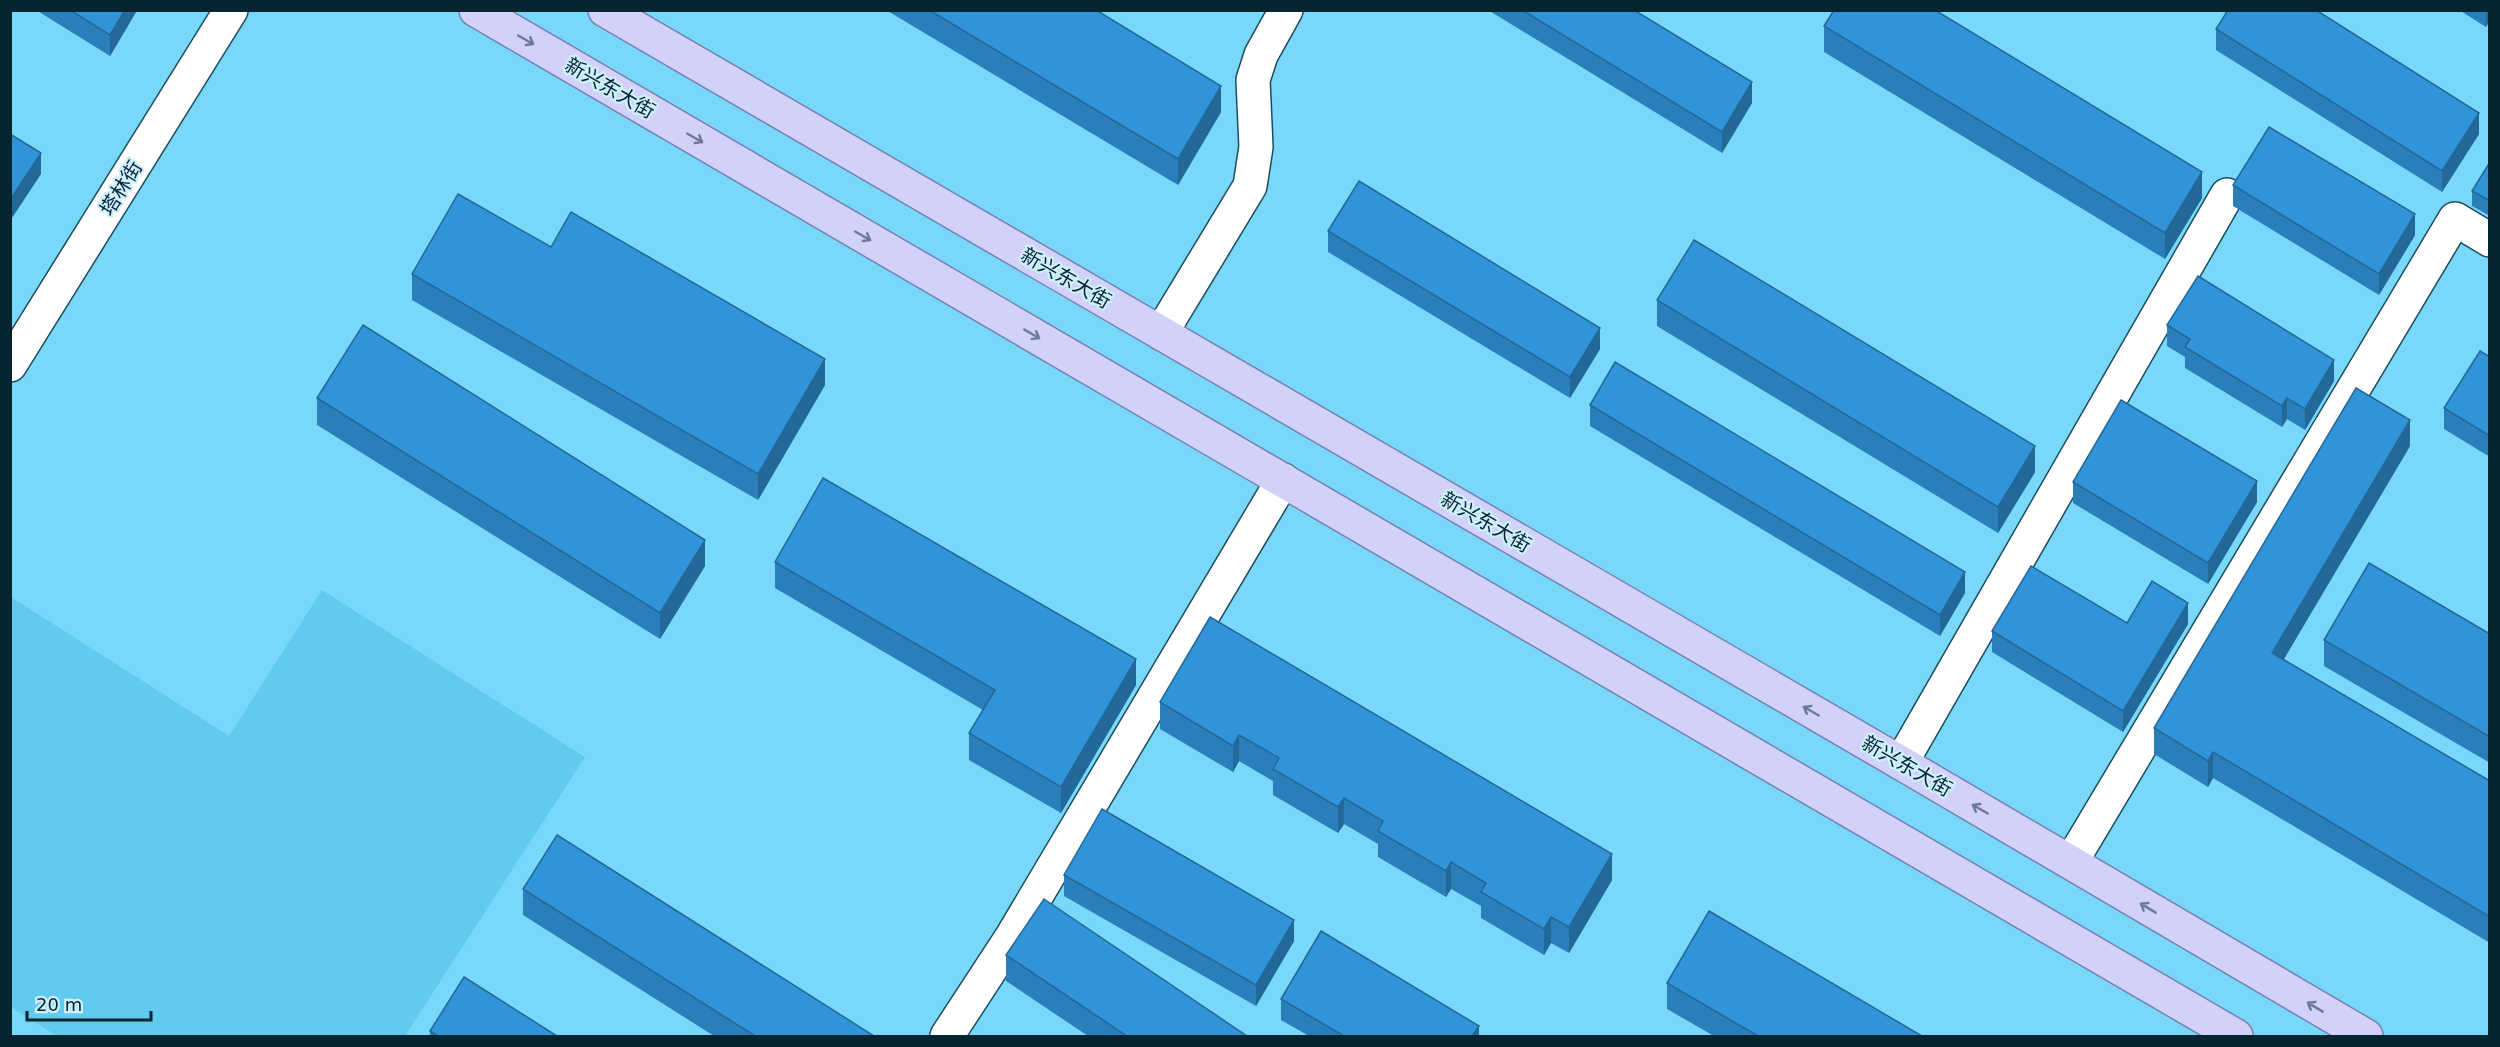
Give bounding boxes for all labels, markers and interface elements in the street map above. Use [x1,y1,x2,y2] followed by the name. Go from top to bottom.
[517,34,534,46] one-way arrow
[561,53,659,123] street label: 新兴东大街
[686,132,703,144] one-way arrow
[95,156,147,220] street label: 塔林街
[854,231,872,242] one-way arrow
[1017,243,1115,313] street label: 新兴东大街
[1023,328,1040,340] one-way arrow
[1437,487,1535,557] street label: 新兴东大街
[1803,704,1820,716] one-way arrow
[1858,731,1956,801] street label: 新兴东大街
[1971,802,1988,814] one-way arrow
[2140,901,2157,913] one-way arrow
[27,984,152,1022] scale bar
[36,994,82,1015] text: 20 m
[2307,1000,2324,1012] one-way arrow

